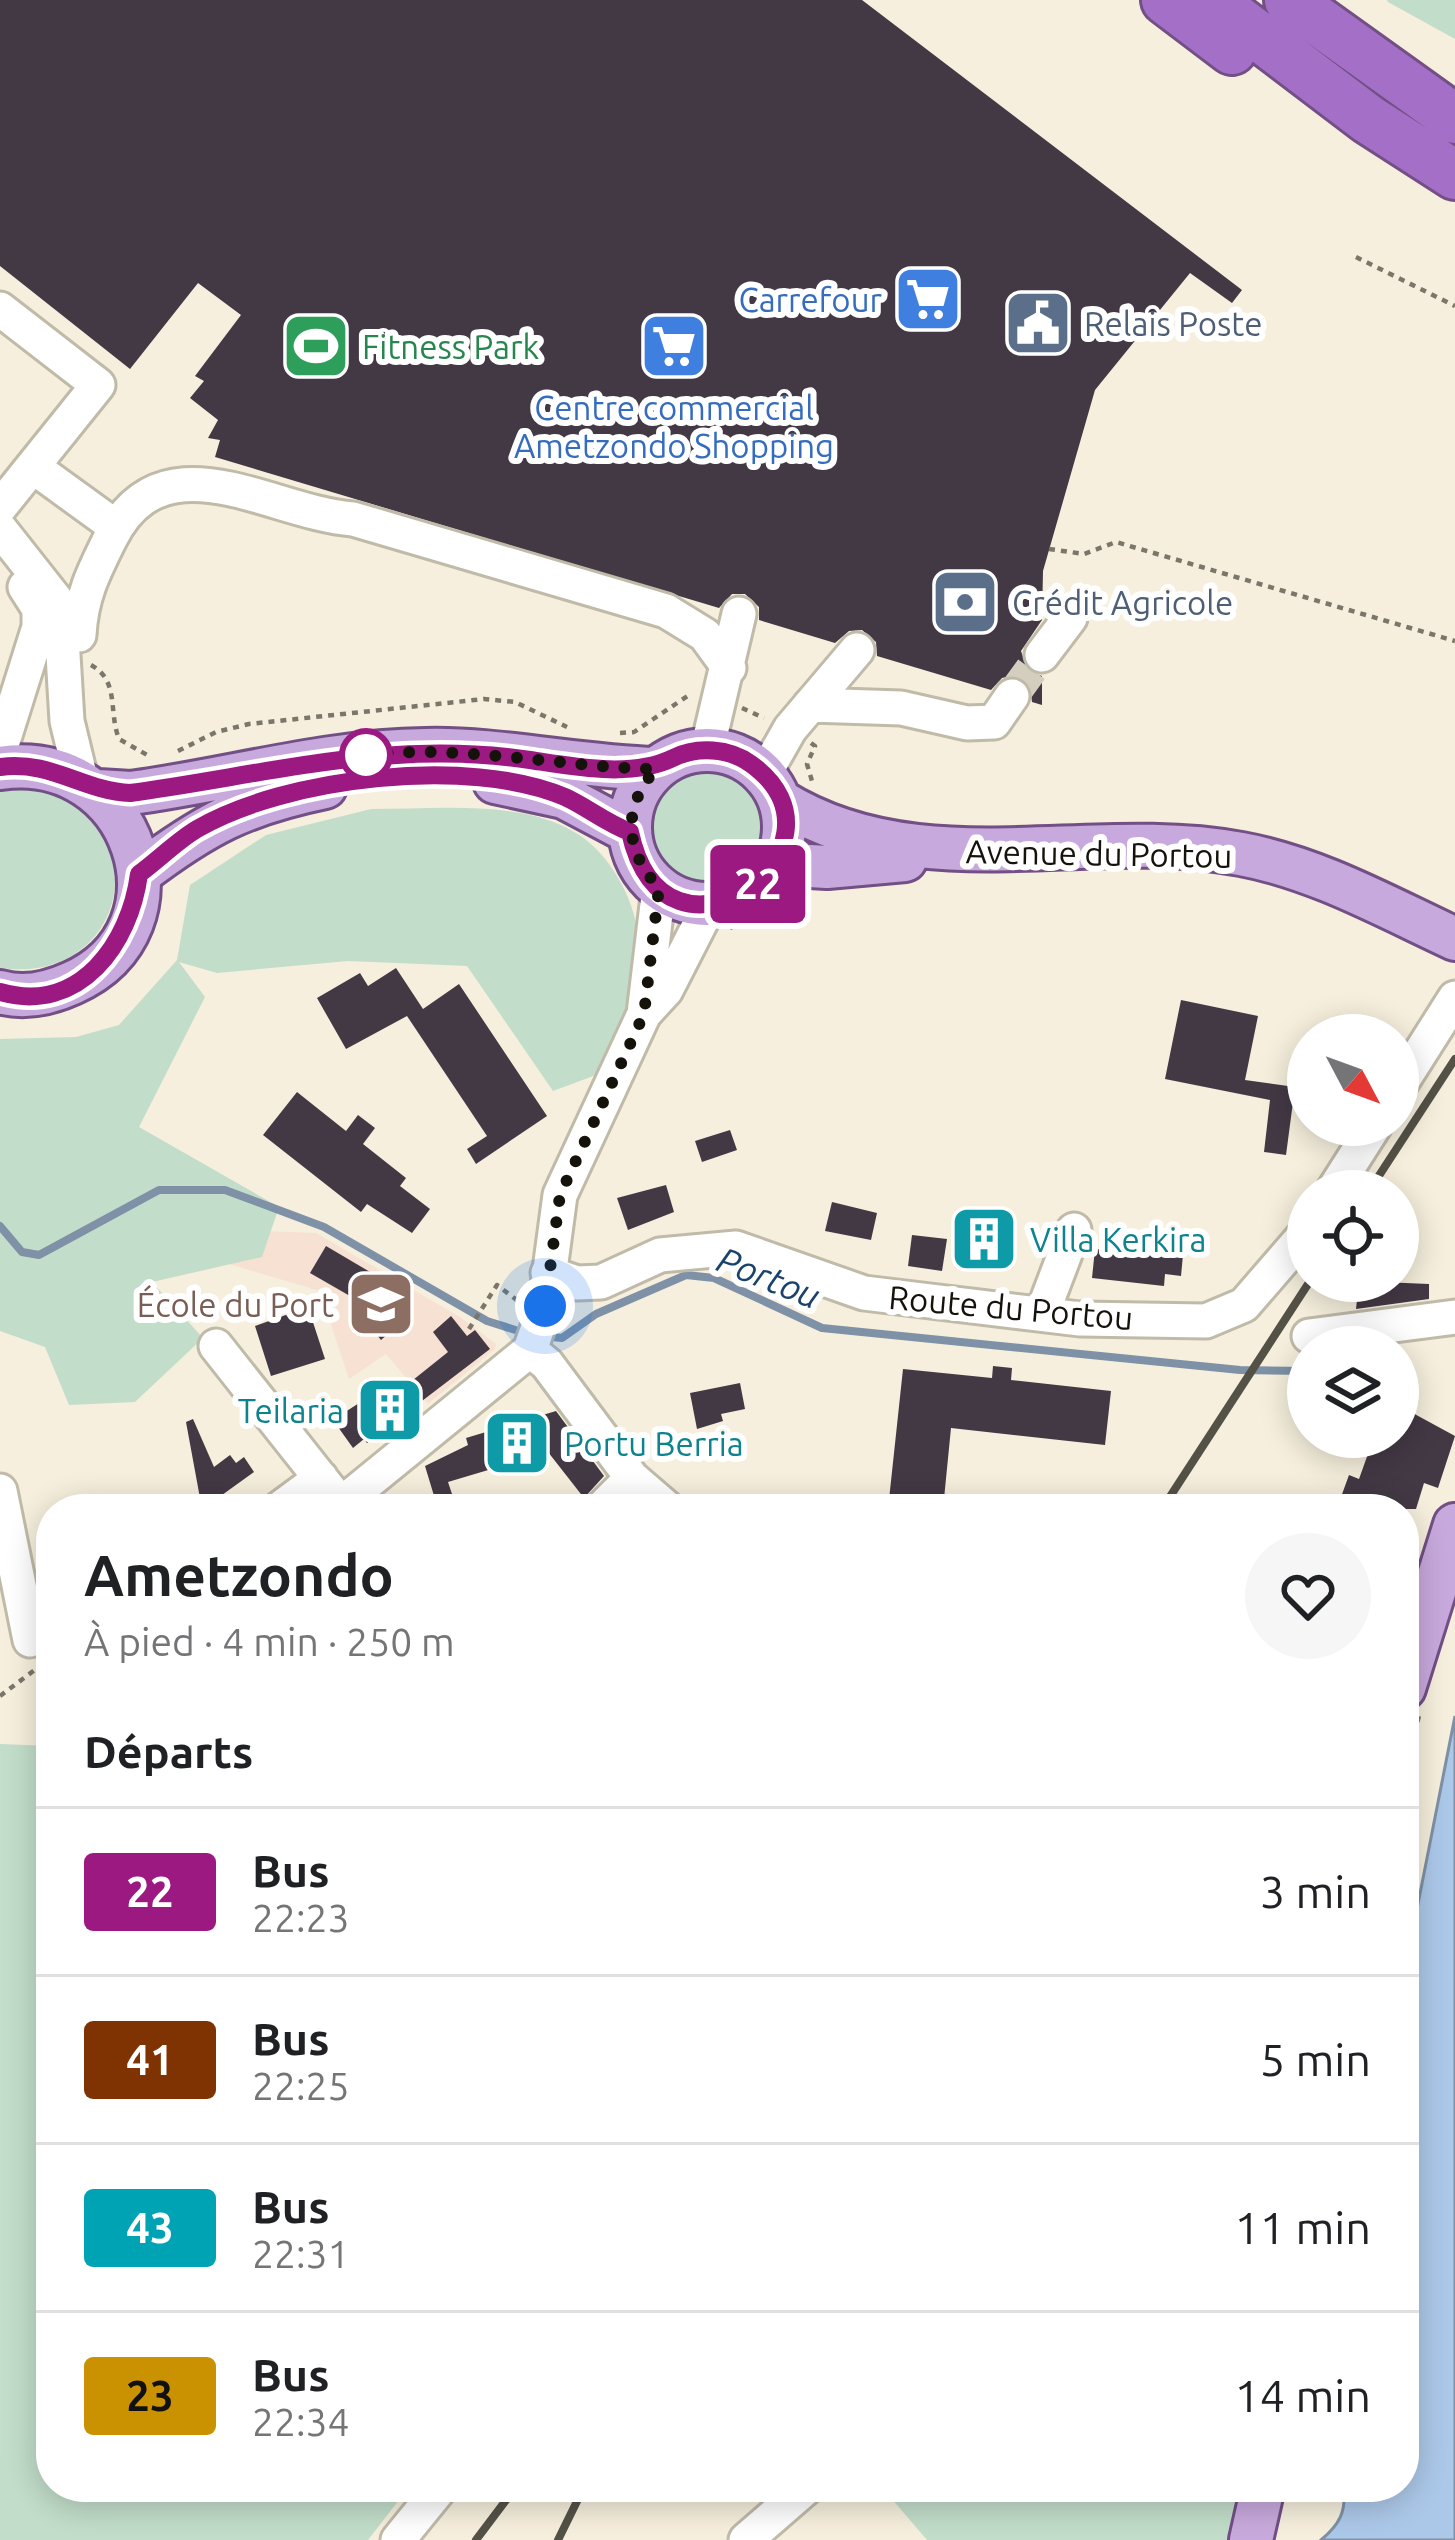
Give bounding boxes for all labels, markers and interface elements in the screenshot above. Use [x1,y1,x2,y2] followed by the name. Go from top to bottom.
[893,264,963,334] supermarket icon: Carrefour
[738,281,882,318] place label: Carrefour
[1003,288,1073,358] public building icon: Relais Poste
[1084,305,1262,342] place label: Relais Poste
[281,311,351,381] sports icon: Fitness Park
[639,311,709,381] supermarket icon: Centre commercial Ametzondo Shopping
[362,328,540,365] place label: Fitness Park
[514,389,834,464] place label: Centre commercial Ametzondo Shopping
[930,567,1000,637] bank icon: Crédit Agricole
[1012,584,1233,621] place label: Crédit Agricole
[341,730,391,780] unlabelled marker
[965,832,1233,874] street label: Avenue du Portou
[704,845,812,923] line badge: 22
[734,860,782,907] text: 22
[1287,1014,1419,1146] north arrow
[1287,1014,1419,1458] map controls
[1287,1170,1419,1302] button: locate
[949,1204,1019,1274] building icon: Villa Kerkira
[1030,1221,1206,1258] place label: Villa Kerkira
[712,1238,826,1316] water label: Portou
[346,1269,416,1339] school or university icon: École du Port
[515,1276,575,1336] your location
[887,1278,1135,1336] street label: Route du Portou
[137,1284,334,1323] place label: École du Port
[1287,1326,1419,1458] button: layers
[355,1375,425,1445] building icon: Teilaria
[238,1392,344,1429] place label: Teilaria
[482,1408,552,1478] building icon: Portu Berria
[564,1425,744,1462] place label: Portu Berria
[1245,1533,1371,1659] button: heart
[84,1543,394,1607] text: Ametzondo
[84,1620,455,1663] text: À pied · 4 min · 250 m
[84,1726,253,1777] text: Départs
[252,1845,329,1896] text: Bus
[1260,1866,1371,1917] text: 3 min
[126,1868,174,1915] text: 22
[252,1896,350,1939] text: 22:23
[252,2013,329,2064] text: Bus
[1260,2034,1371,2085] text: 5 min
[126,2036,174,2083] text: 41
[252,2064,350,2107] text: 22:25
[252,2181,329,2232] text: Bus
[1234,2202,1371,2253] text: 11 min
[126,2204,174,2251] text: 43
[252,2232,350,2275] text: 22:31
[252,2349,329,2400] text: Bus
[1234,2370,1371,2421] text: 14 min
[126,2372,174,2419] text: 23
[252,2400,350,2443] text: 22:34

